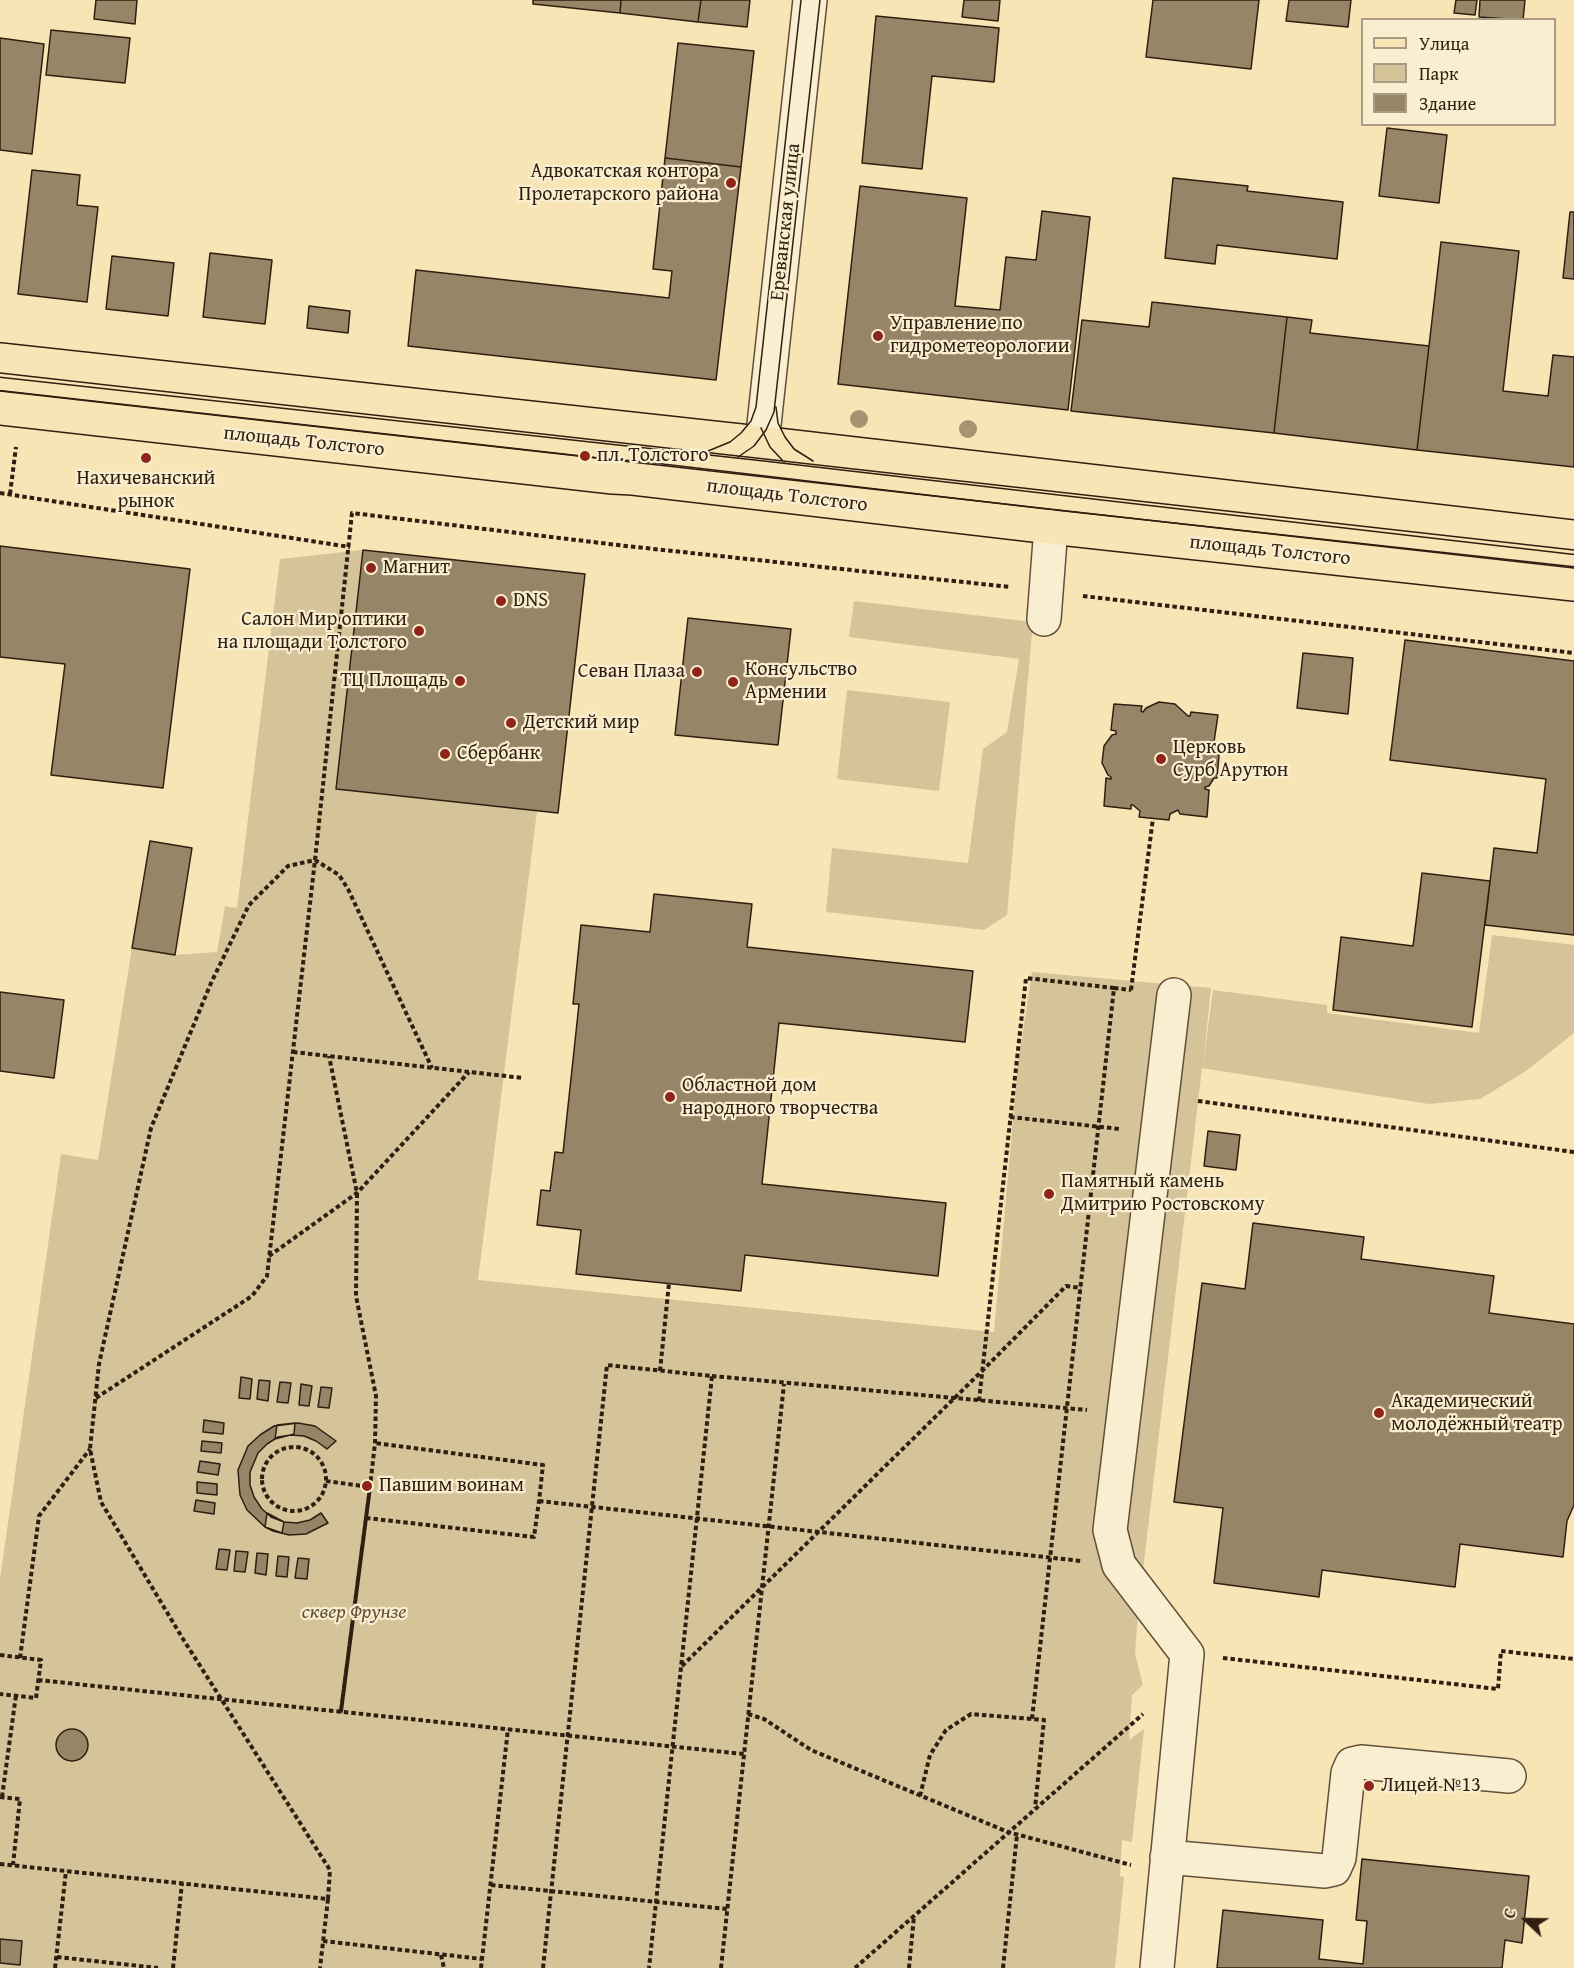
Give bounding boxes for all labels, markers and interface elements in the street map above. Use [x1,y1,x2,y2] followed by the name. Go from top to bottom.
[1361,18,1556,126] legend
[1419,30,1469,57] text: Улица
[1419,60,1458,87] text: Парк
[1419,90,1476,117] text: Здание
[766,142,806,302] street label: Ереванская улица
[519,160,719,207] place label: Адвокатская контора Пролетарского района
[724,176,738,190] marker: Адвокатская контора Пролетарского района
[890,312,1070,359] place label: Управление по гидрометеорологии
[871,329,885,343] marker: Управление по гидрометеорологии
[222,422,386,462] street label: площадь Толстого
[597,444,708,468] place label: пл. Толстого
[578,449,592,463] marker: пл. Толстого
[139,451,153,465] marker: Нахичеванский рынок
[77,467,215,514] place label: Нахичеванский рынок
[705,474,869,518] street label: площадь Толстого
[1188,531,1352,571] street label: площадь Толстого
[383,556,450,580] place label: Магнит
[364,561,378,575] marker: Магнит
[513,589,548,613] place label: DNS
[494,594,508,608] marker: DNS
[217,608,407,655] place label: Салон Мир оптики на площади Толстого
[412,624,426,638] marker: Салон Мир оптики на площади Толстого
[745,658,857,705] place label: Консульство Армении
[578,660,685,684] place label: Севан Плаза
[690,665,704,679] marker: Севан Плаза
[340,669,448,693] place label: ТЦ Площадь
[453,674,467,688] marker: ТЦ Площадь
[726,675,740,689] marker: Консульство Армении
[523,711,639,735] place label: Детский мир
[504,716,518,730] marker: Детский мир
[1173,736,1288,783] place label: Церковь Сурб Арутюн
[457,742,540,766] place label: Сбербанк
[438,747,452,761] marker: Сбербанк
[1154,752,1168,766] marker: Церковь Сурб Арутюн
[682,1074,878,1121] place label: Областной дом народного творчества
[663,1090,677,1104] marker: Областной дом народного творчества
[1061,1170,1265,1217] place label: Памятный камень Дмитрию Ростовскому
[1042,1187,1056,1201] marker: Памятный камень Дмитрию Ростовскому
[1391,1390,1563,1437] place label: Академический молодёжный театр
[1372,1406,1386,1420] marker: Академический молодёжный театр
[379,1474,524,1498] place label: Павшим воинам
[360,1479,374,1493] marker: Павшим воинам
[302,1601,406,1625] park label: сквер Фрунзе
[1381,1774,1481,1798] place label: Лицей №13
[1362,1779,1376,1793] marker: Лицей №13
[1496,1890,1556,1950] north arrow
[1496,1905,1522,1922] text: С

